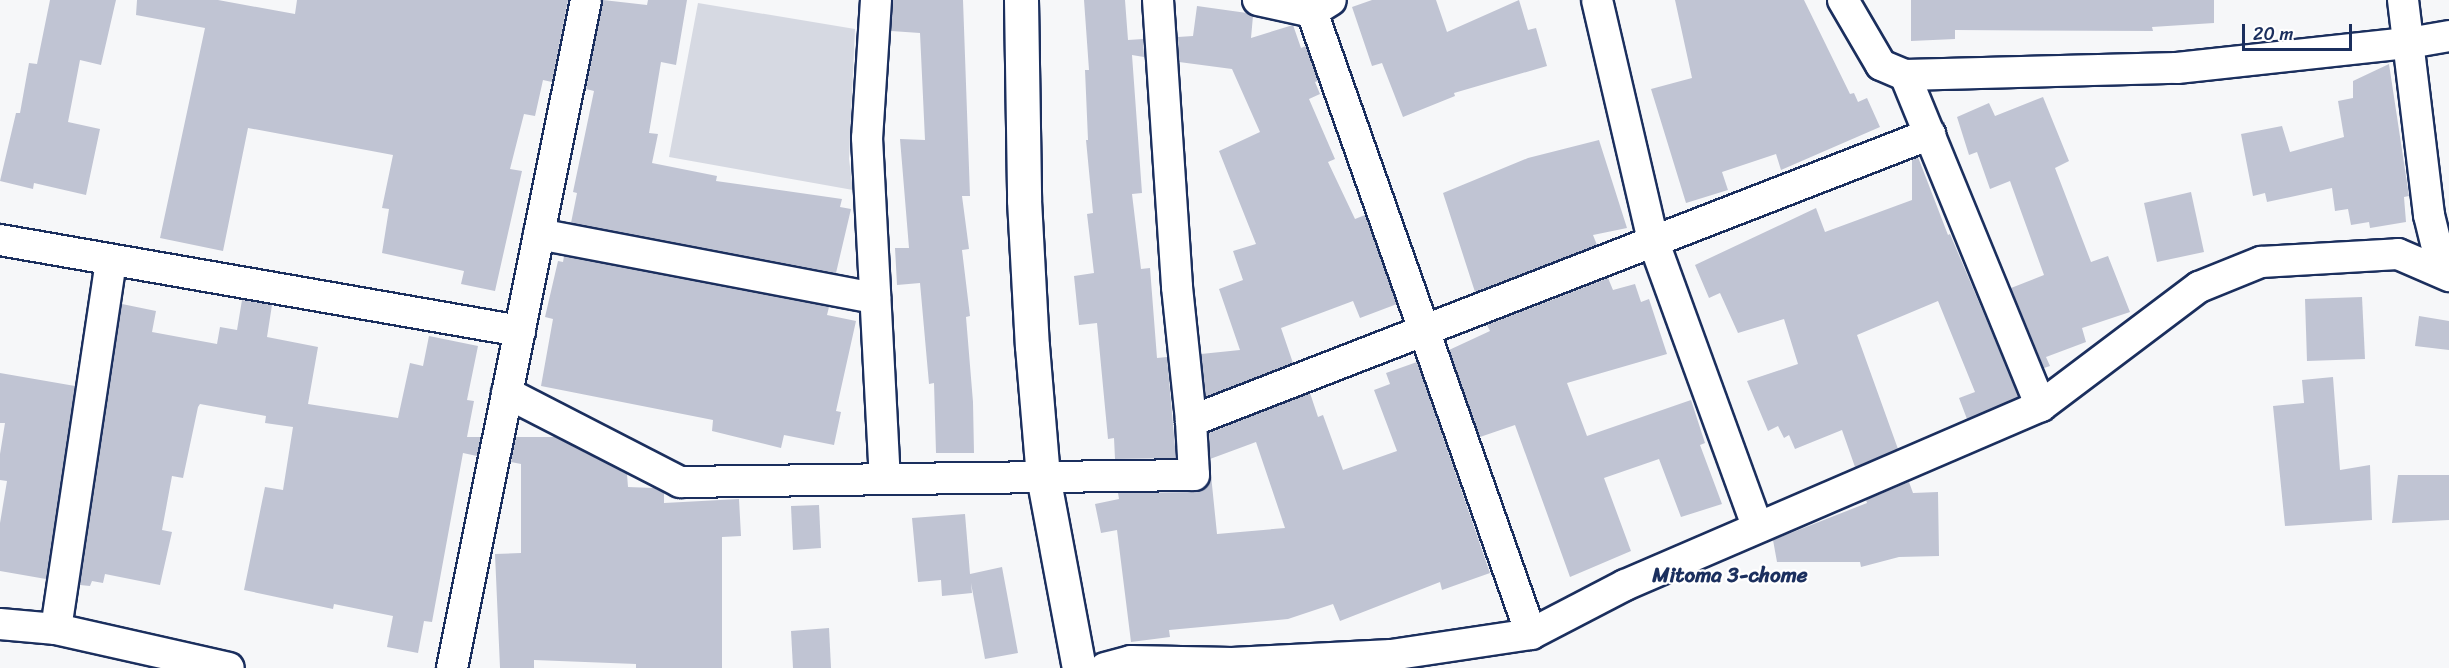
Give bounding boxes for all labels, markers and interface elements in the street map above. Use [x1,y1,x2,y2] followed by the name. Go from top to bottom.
[2245,12,2354,50] scale bar
[2253,18,2293,50] text: 20 m
[1652,562,1808,588] district label: Mitoma 3-chome

